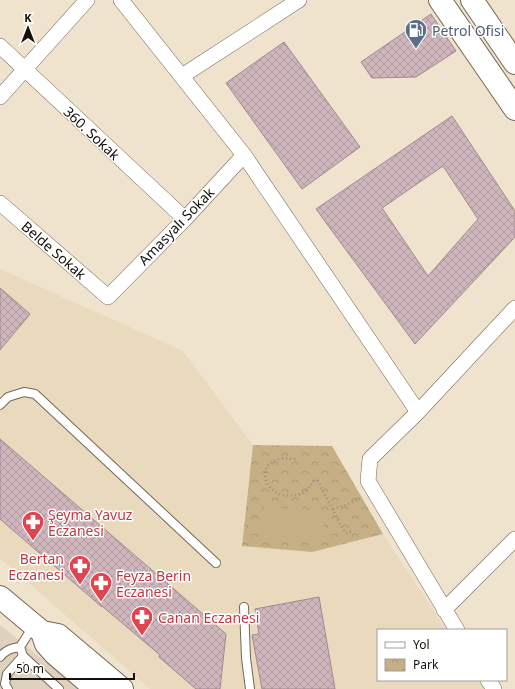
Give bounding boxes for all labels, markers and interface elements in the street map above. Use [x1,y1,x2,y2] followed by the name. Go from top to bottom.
[8,8,48,48] north arrow
[24,10,32,25] text: K
[403,17,429,50] fuel station icon: Petrol Ofisi
[432,21,504,40] place label: Petrol Ofisi
[60,102,125,164] street label: 360. Sokak
[134,183,218,269] street label: Amasyalı Sokak
[18,217,91,284] street label: Belde Sokak
[48,505,133,540] place label: Şeyma Yavuz Eczanesi
[20,509,46,542] pharmacy icon: Şeyma Yavuz Eczanesi
[8,549,64,584] place label: Bertan Eczanesi
[67,553,93,586] pharmacy icon: Bertan Eczanesi
[116,566,191,601] place label: Feyza Berin Eczanesi
[88,570,114,603] pharmacy icon: Feyza Berin Eczanesi
[129,604,155,637] pharmacy icon: Canan Eczanesi
[158,608,259,627] place label: Canan Eczanesi
[377,629,507,681] legend
[413,636,430,653] text: Yol
[10,655,134,681] scale bar
[413,656,439,673] text: Park
[16,660,44,677] text: 50 m

